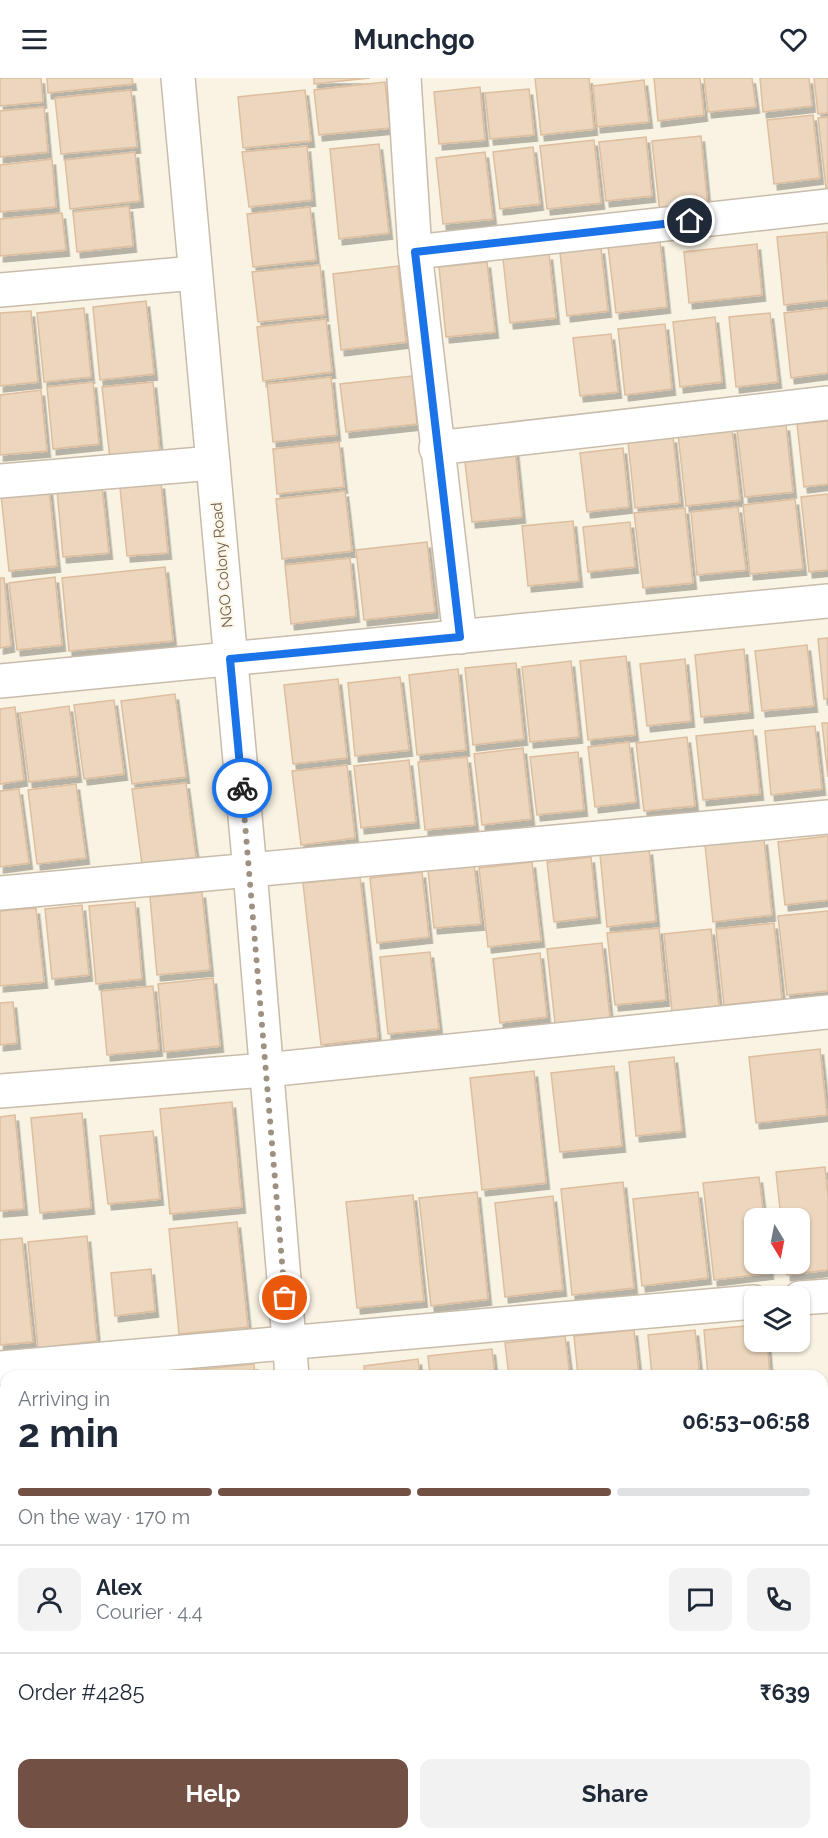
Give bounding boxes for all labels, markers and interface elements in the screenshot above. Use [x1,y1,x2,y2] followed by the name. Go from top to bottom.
[18,23,51,56] icon: menu
[777,23,810,56] icon: heart
[353,24,475,55] text: Munchgo
[664,195,715,246] pin
[673,204,706,237] icon: home
[208,502,236,628] street label: NGO Colony Road
[212,758,272,818] courier
[226,772,259,805] icon: bike
[744,1208,810,1274] north arrow
[744,1208,810,1352] map controls
[259,1272,310,1323] pin
[268,1281,301,1314] icon: bag
[744,1286,810,1352] button: layers
[18,1387,110,1411] text: Arriving in
[682,1408,810,1434] text: 06:53–06:58
[18,1410,119,1456] text: 2 min
[18,1505,190,1529] text: On the way · 170 m
[18,1568,81,1631] button: person
[669,1568,732,1631] button: chat
[747,1568,810,1631] button: phone
[96,1574,142,1600] text: Alex
[96,1600,203,1624] text: Courier · 4.4
[18,1679,145,1705] text: Order #4285
[760,1679,810,1705] text: ₹639
[18,1759,408,1828] button: Help
[420,1759,810,1828] button: Share

